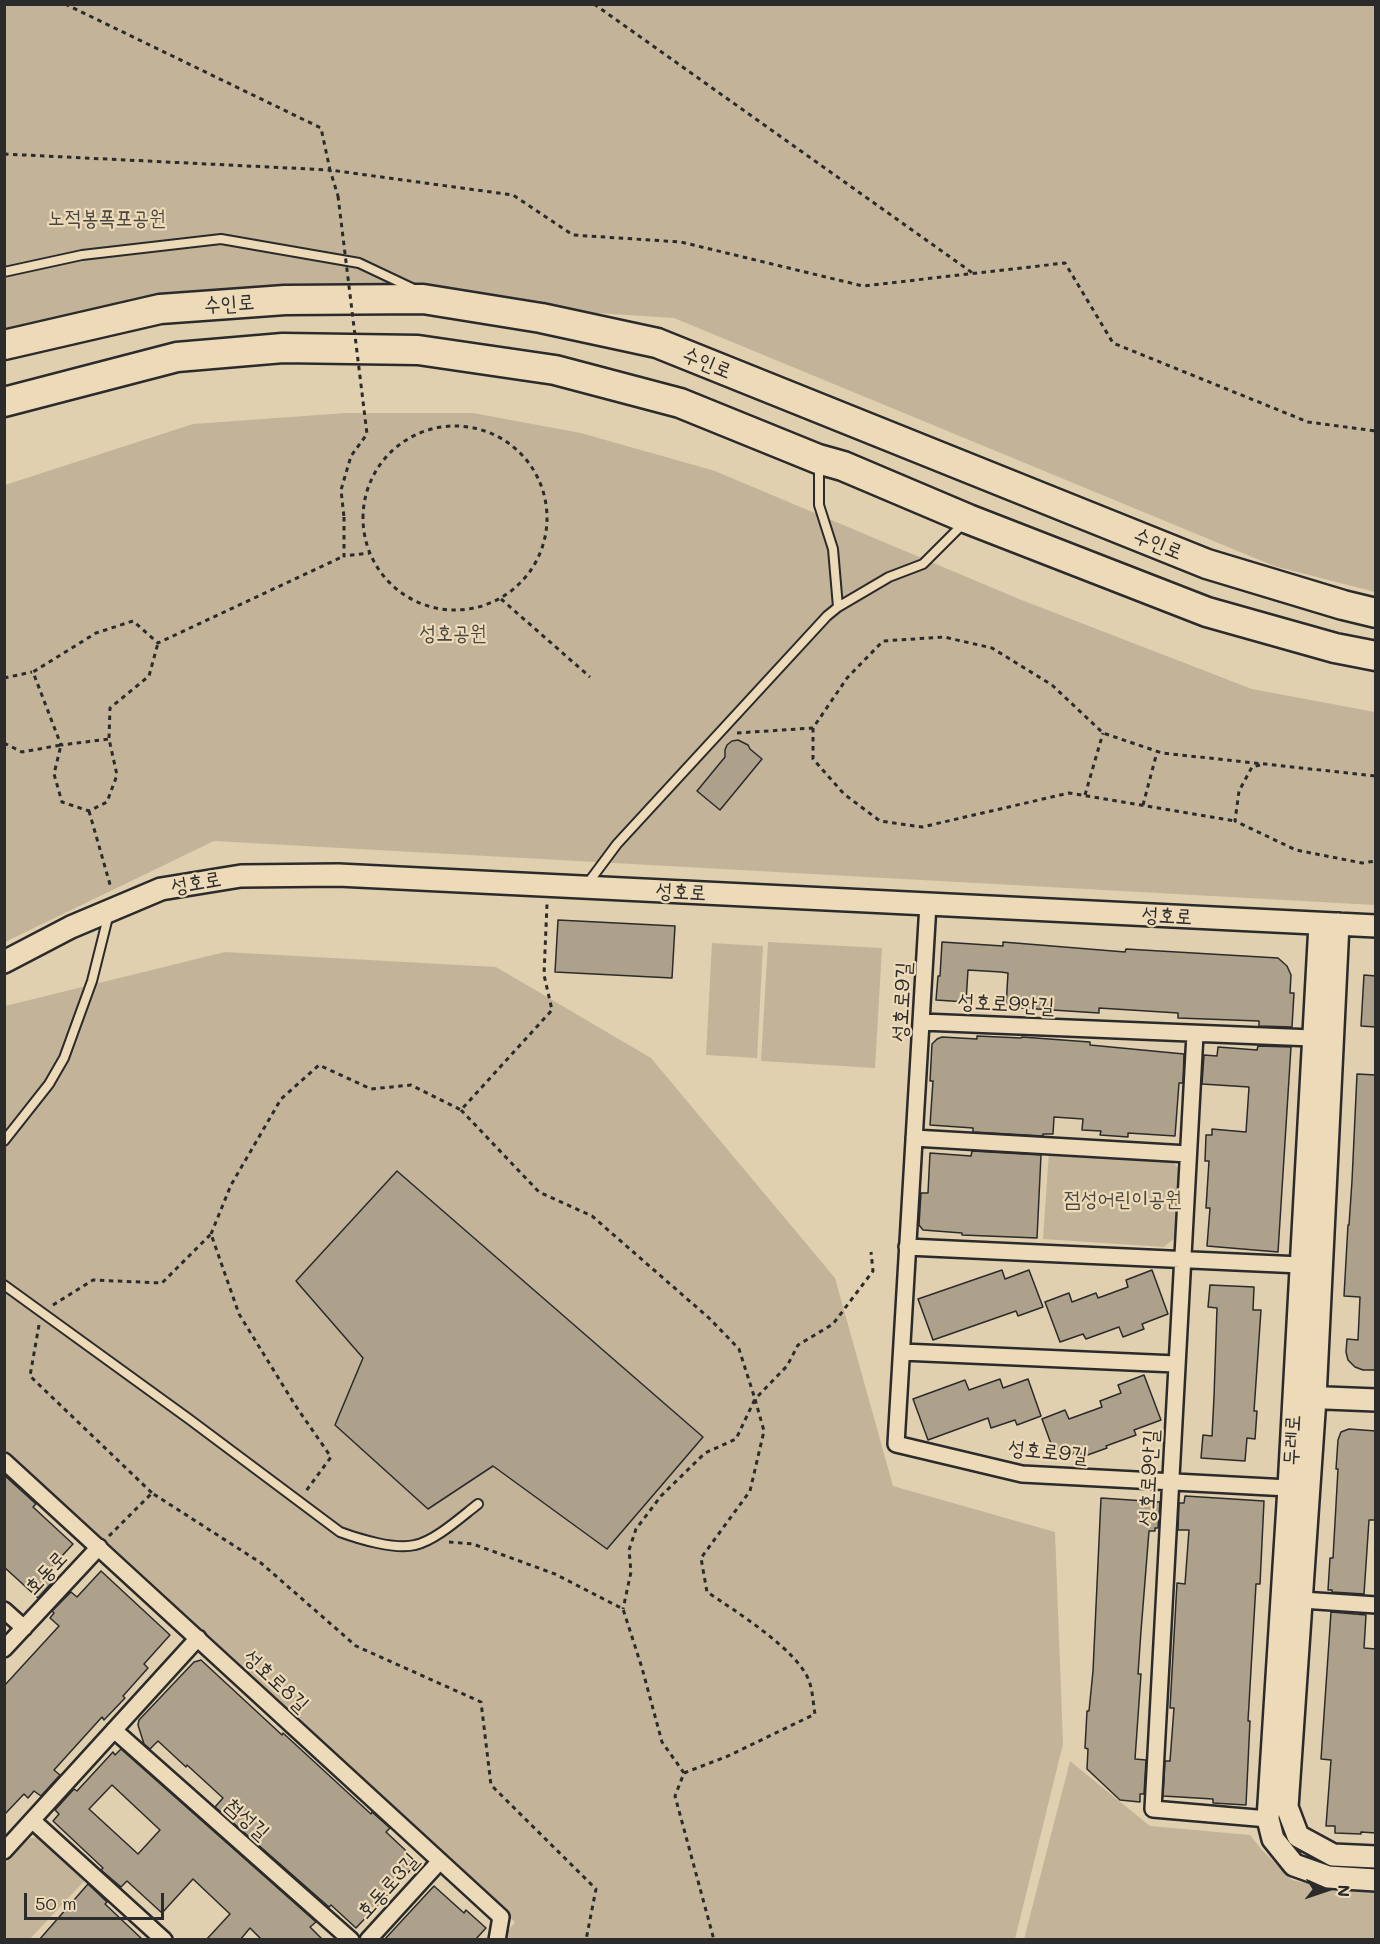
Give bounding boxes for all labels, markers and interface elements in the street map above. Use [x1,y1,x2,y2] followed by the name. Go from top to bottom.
[48,206,166,232] park label: 노적봉폭포공원
[203,290,255,318] street label: 수인로
[679,342,735,384] street label: 수인로
[1130,523,1186,565] street label: 수인로
[419,621,487,647] park label: 성호공원
[169,866,223,900] street label: 성호로
[655,878,707,906] street label: 성호로
[1141,902,1193,930] street label: 성호로
[887,961,917,1043] street label: 성호로9길
[957,989,1055,1019] street label: 성호로9안길
[1064,1187,1182,1213] park label: 점성어린이공원
[1278,1414,1306,1466] street label: 두레로
[1134,1429,1164,1527] street label: 성호로9안길
[1007,1435,1089,1469] street label: 성호로9길
[19,1546,73,1600] street label: 호동로
[238,1644,314,1718] street label: 성호로8길
[220,1793,274,1845] street label: 첨성길
[352,1848,424,1924] street label: 호동로3길
[1296,1860,1356,1920] north arrow
[27,1881,166,1919] scale bar
[1334,1884,1355,1898] text: N
[35,1891,77,1915] text: 50 m

